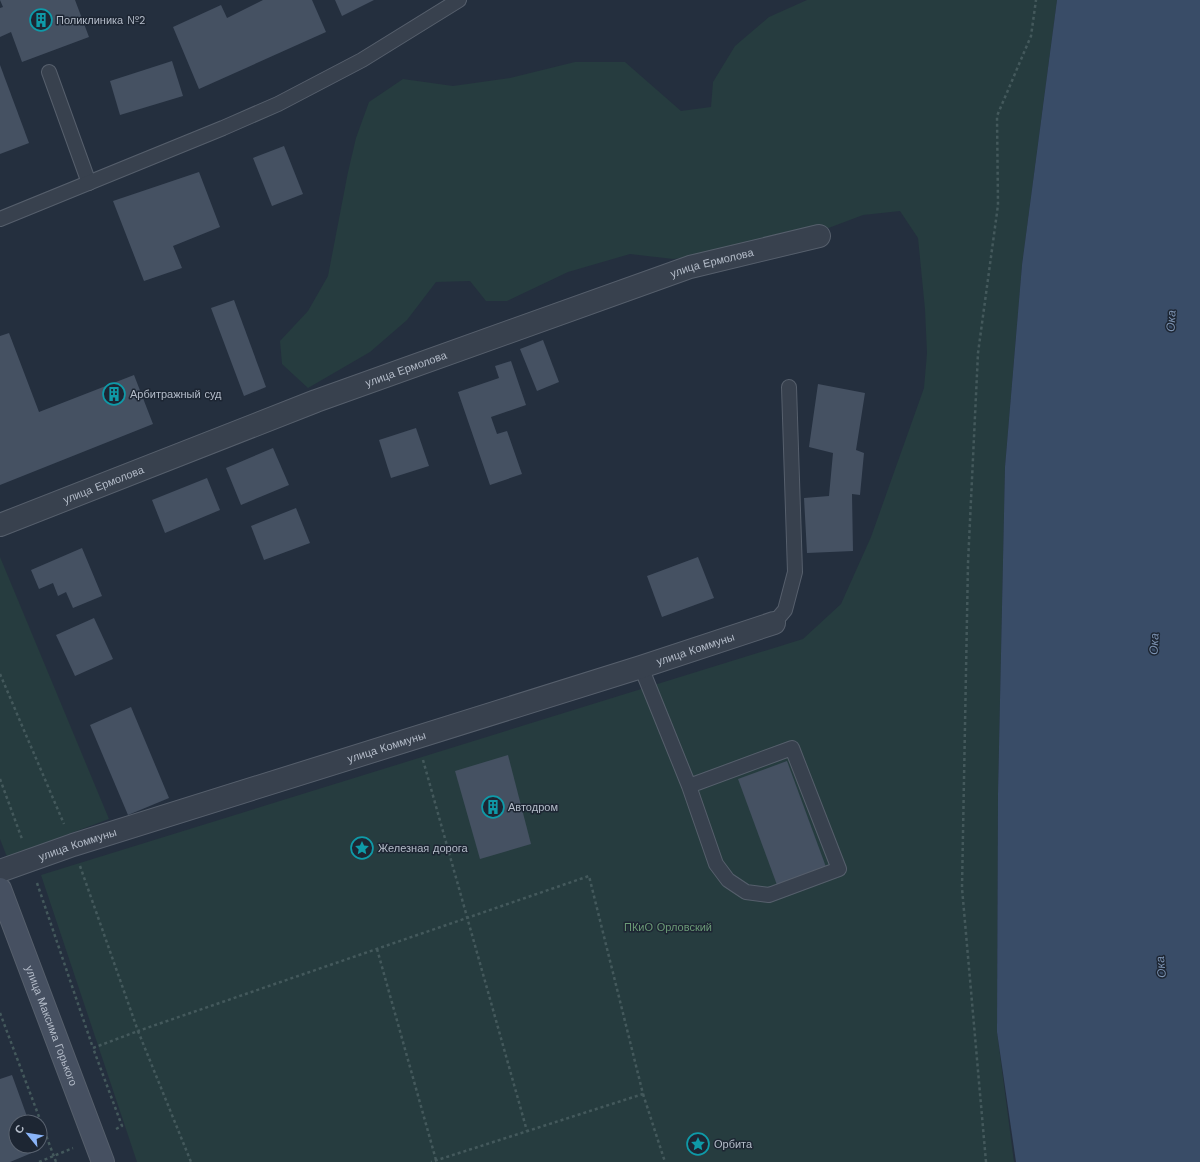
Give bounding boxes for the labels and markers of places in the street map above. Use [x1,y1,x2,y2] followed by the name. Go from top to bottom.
[28,7,54,33] building icon: Поликлиника №2
[56,14,145,27] place label: Поликлиника №2
[101,381,127,407] building icon: Арбитражный суд
[130,388,222,401] place label: Арбитражный суд
[480,794,506,820] building icon: Автодром
[508,801,558,814] place label: Автодром
[349,835,375,861] place icon: Железная дорога
[378,842,469,855] place label: Железная дорога
[685,1131,711,1157] place icon: Орбита
[714,1138,753,1151] place label: Орбита

